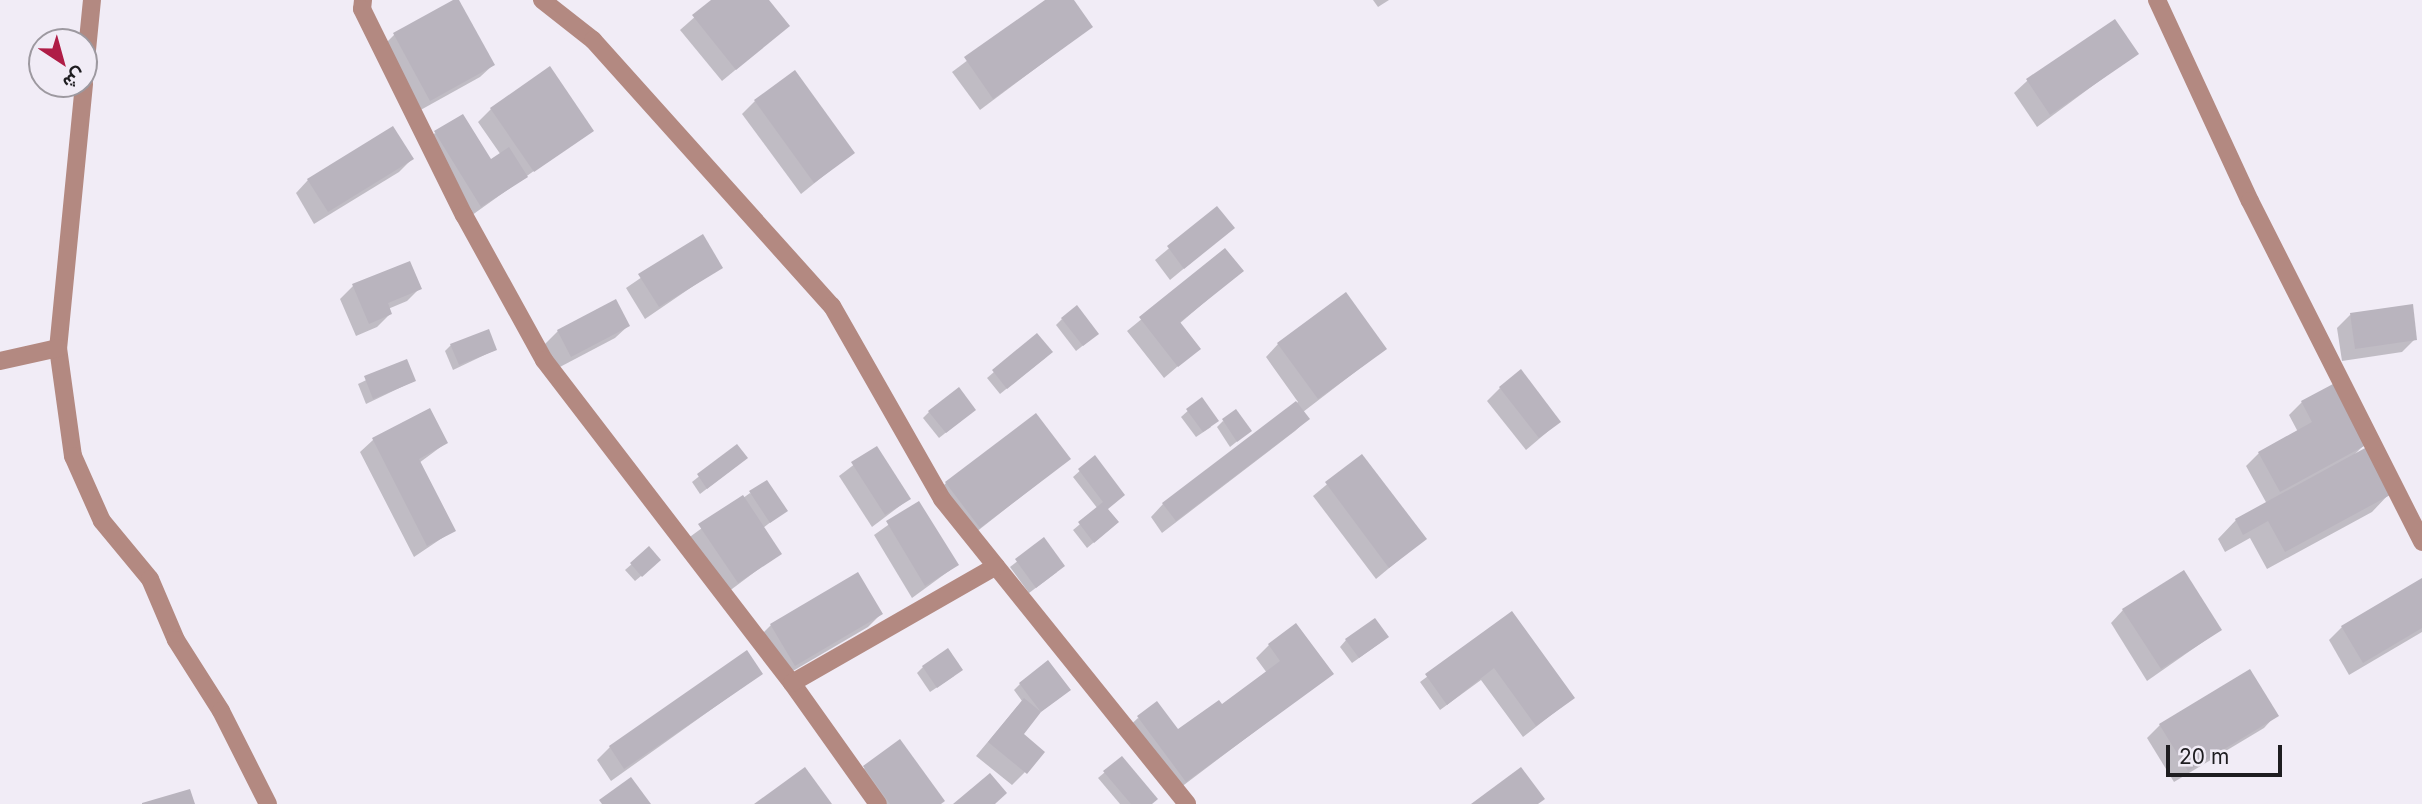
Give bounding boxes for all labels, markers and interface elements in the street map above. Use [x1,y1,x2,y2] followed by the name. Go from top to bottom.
[28,28,98,98] north arrow
[58,63,90,95] text: ش
[2170,730,2286,774] scale bar
[2179,744,2229,769] text: 20 m

